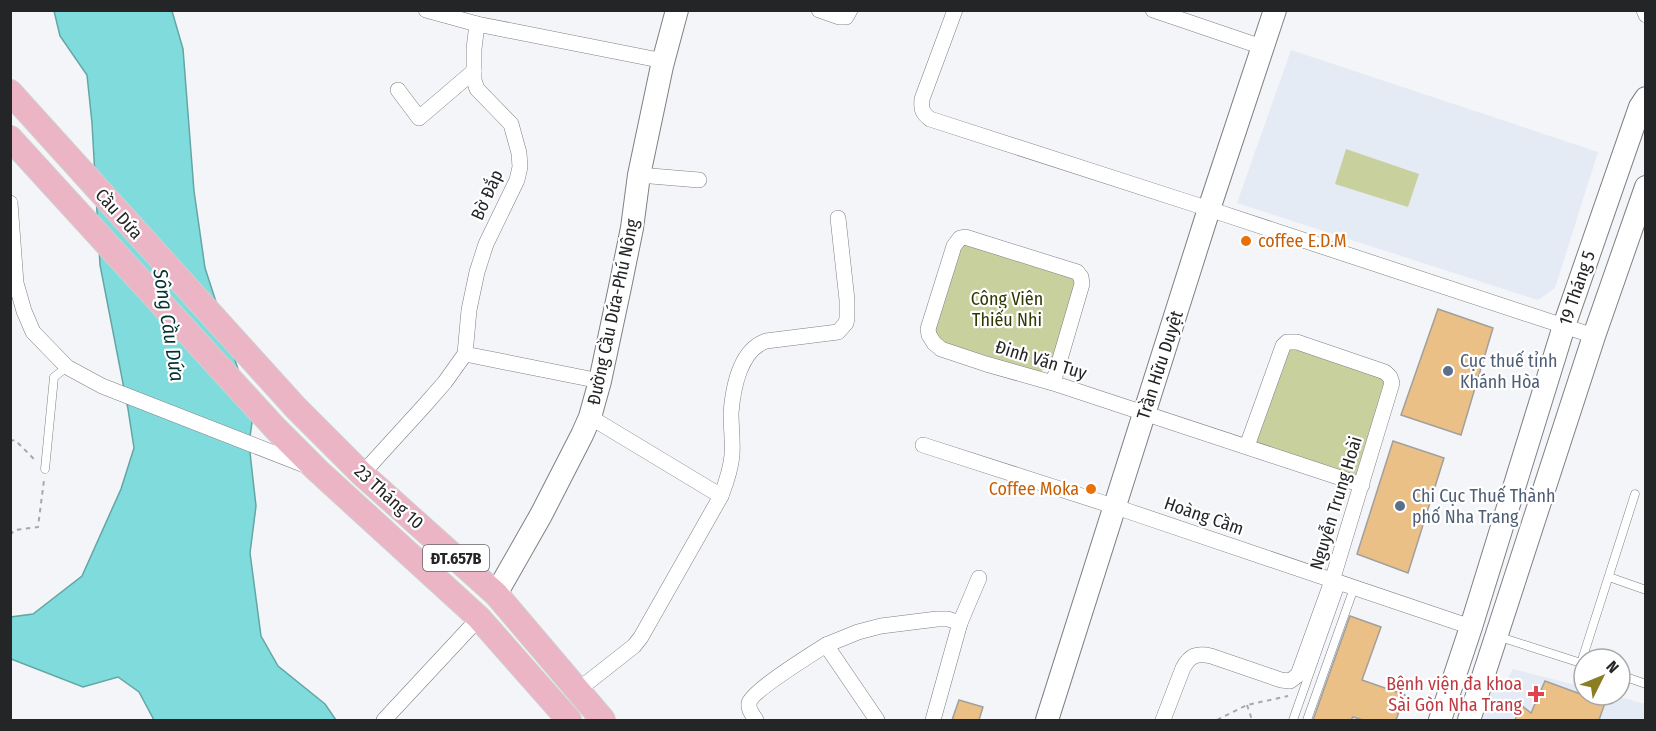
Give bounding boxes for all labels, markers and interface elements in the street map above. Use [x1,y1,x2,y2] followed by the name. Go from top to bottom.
[465,166,508,224] street label: Bờ Đắp
[91,184,148,244] street label: Cầu Dứa
[583,216,644,407] street label: Đường Cầu Dứa-Phú Nông
[1258,230,1347,252] place label: coffee E.D.M
[1239,234,1253,248] marker: coffee E.D.M
[1554,248,1600,328] street label: 19 Tháng 5
[148,266,190,383] water label: Sông Cầu Dứa
[971,288,1043,331] park label: Công Viên Thiếu Nhi
[1132,308,1188,422] street label: Trần Hữu Duyệt
[993,336,1089,384] street label: Đinh Văn Tuy
[1460,350,1558,393] place label: Cục thuế tỉnh Khánh Hòa
[1441,364,1455,378] marker: Cục thuế tỉnh Khánh Hòa
[1305,434,1367,572] street label: Nguyễn Trung Hoài
[350,460,428,534] street label: 23 Tháng 10
[989,478,1079,500] place label: Coffee Moka
[1084,482,1098,496] marker: Coffee Moka
[1412,485,1555,528] place label: Chi Cục Thuế Thành phố Nha Trang
[1161,492,1247,540] street label: Hoàng Cầm
[1393,499,1407,513] marker: Chi Cục Thuế Thành phố Nha Trang
[423,545,489,571] road number: ĐT.657B
[1572,647,1632,707] north arrow
[1602,657,1623,677] text: N
[1386,673,1523,716] place label: Bệnh viện đa khoa Sài Gòn Nha Trang
[1527,685,1545,703] marker: Bệnh viện đa khoa Sài Gòn Nha Trang

